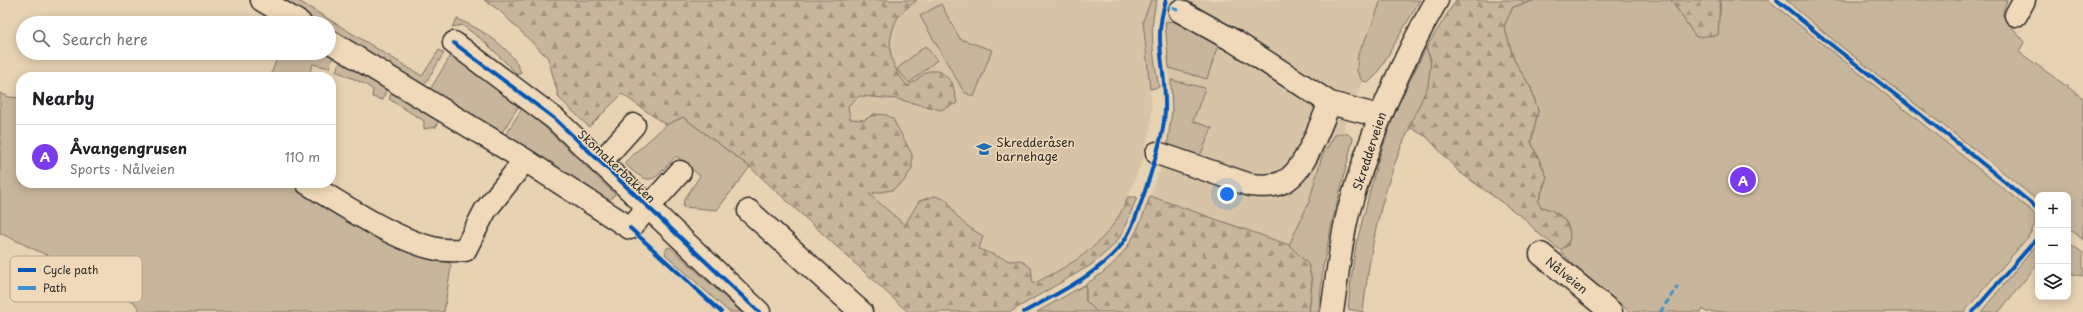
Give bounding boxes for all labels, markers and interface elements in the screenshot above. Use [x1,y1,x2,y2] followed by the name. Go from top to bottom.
[16,16,336,60] search box
[30,27,52,49] icon: search
[62,27,148,50] text: Search here
[32,85,94,111] text: Nearby
[1348,109,1390,193] street label: Skredderveien
[574,125,660,207] street label: Skomakerbakken
[996,133,1075,165] place label: Skredderåsen barnehage
[70,136,187,159] text: Åvangengrusen
[975,140,993,158] school or university icon: Skredderåsen barnehage
[40,147,50,166] text: A
[285,147,320,166] text: 110 m
[70,159,175,178] text: Sports · Nålveien
[1730,165,1756,195] pin: A
[1217,184,1237,204] your location
[2035,192,2071,300] map controls
[2035,192,2071,228] button: +
[2035,228,2071,264] button: −
[1542,252,1592,298] street label: Nålveien
[10,256,142,302] legend
[43,261,98,278] text: Cycle path
[2035,264,2071,300] button: layers
[43,279,67,296] text: Path

